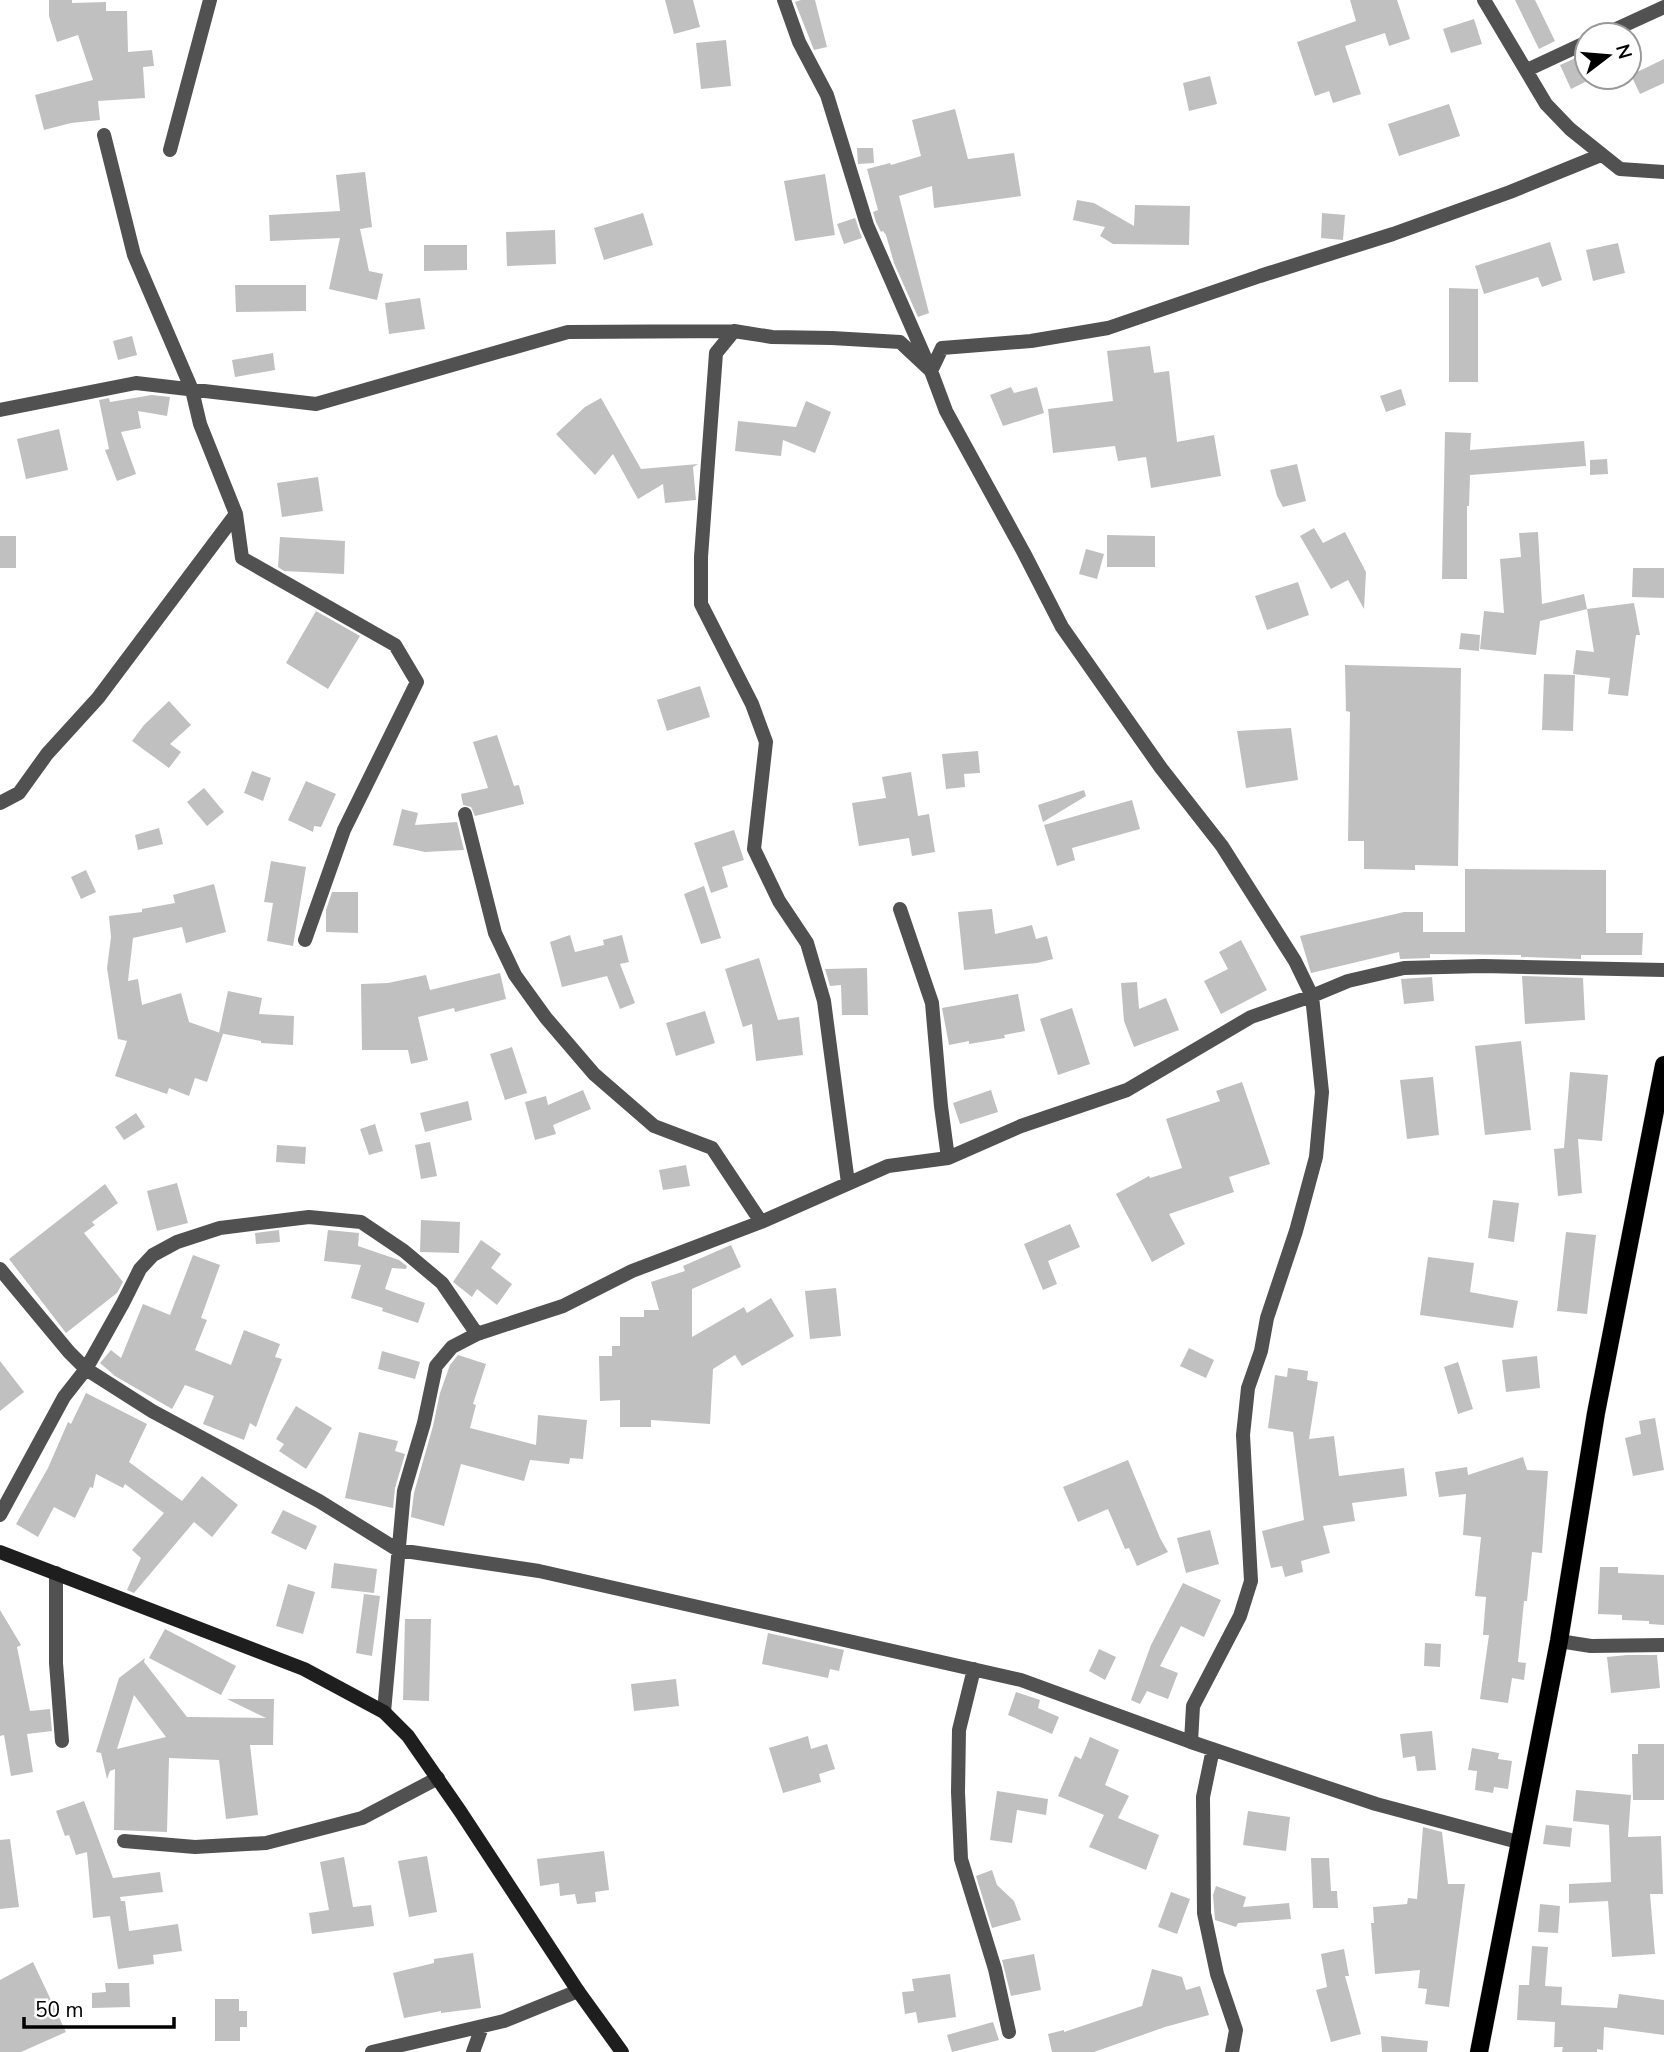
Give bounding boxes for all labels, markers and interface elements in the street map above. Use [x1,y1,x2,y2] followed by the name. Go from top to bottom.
[1573,21,1643,91] north arrow
[1609,41,1638,62] text: N
[24,1986,175,2030] scale bar
[35,1996,84,2024] text: 50 m

